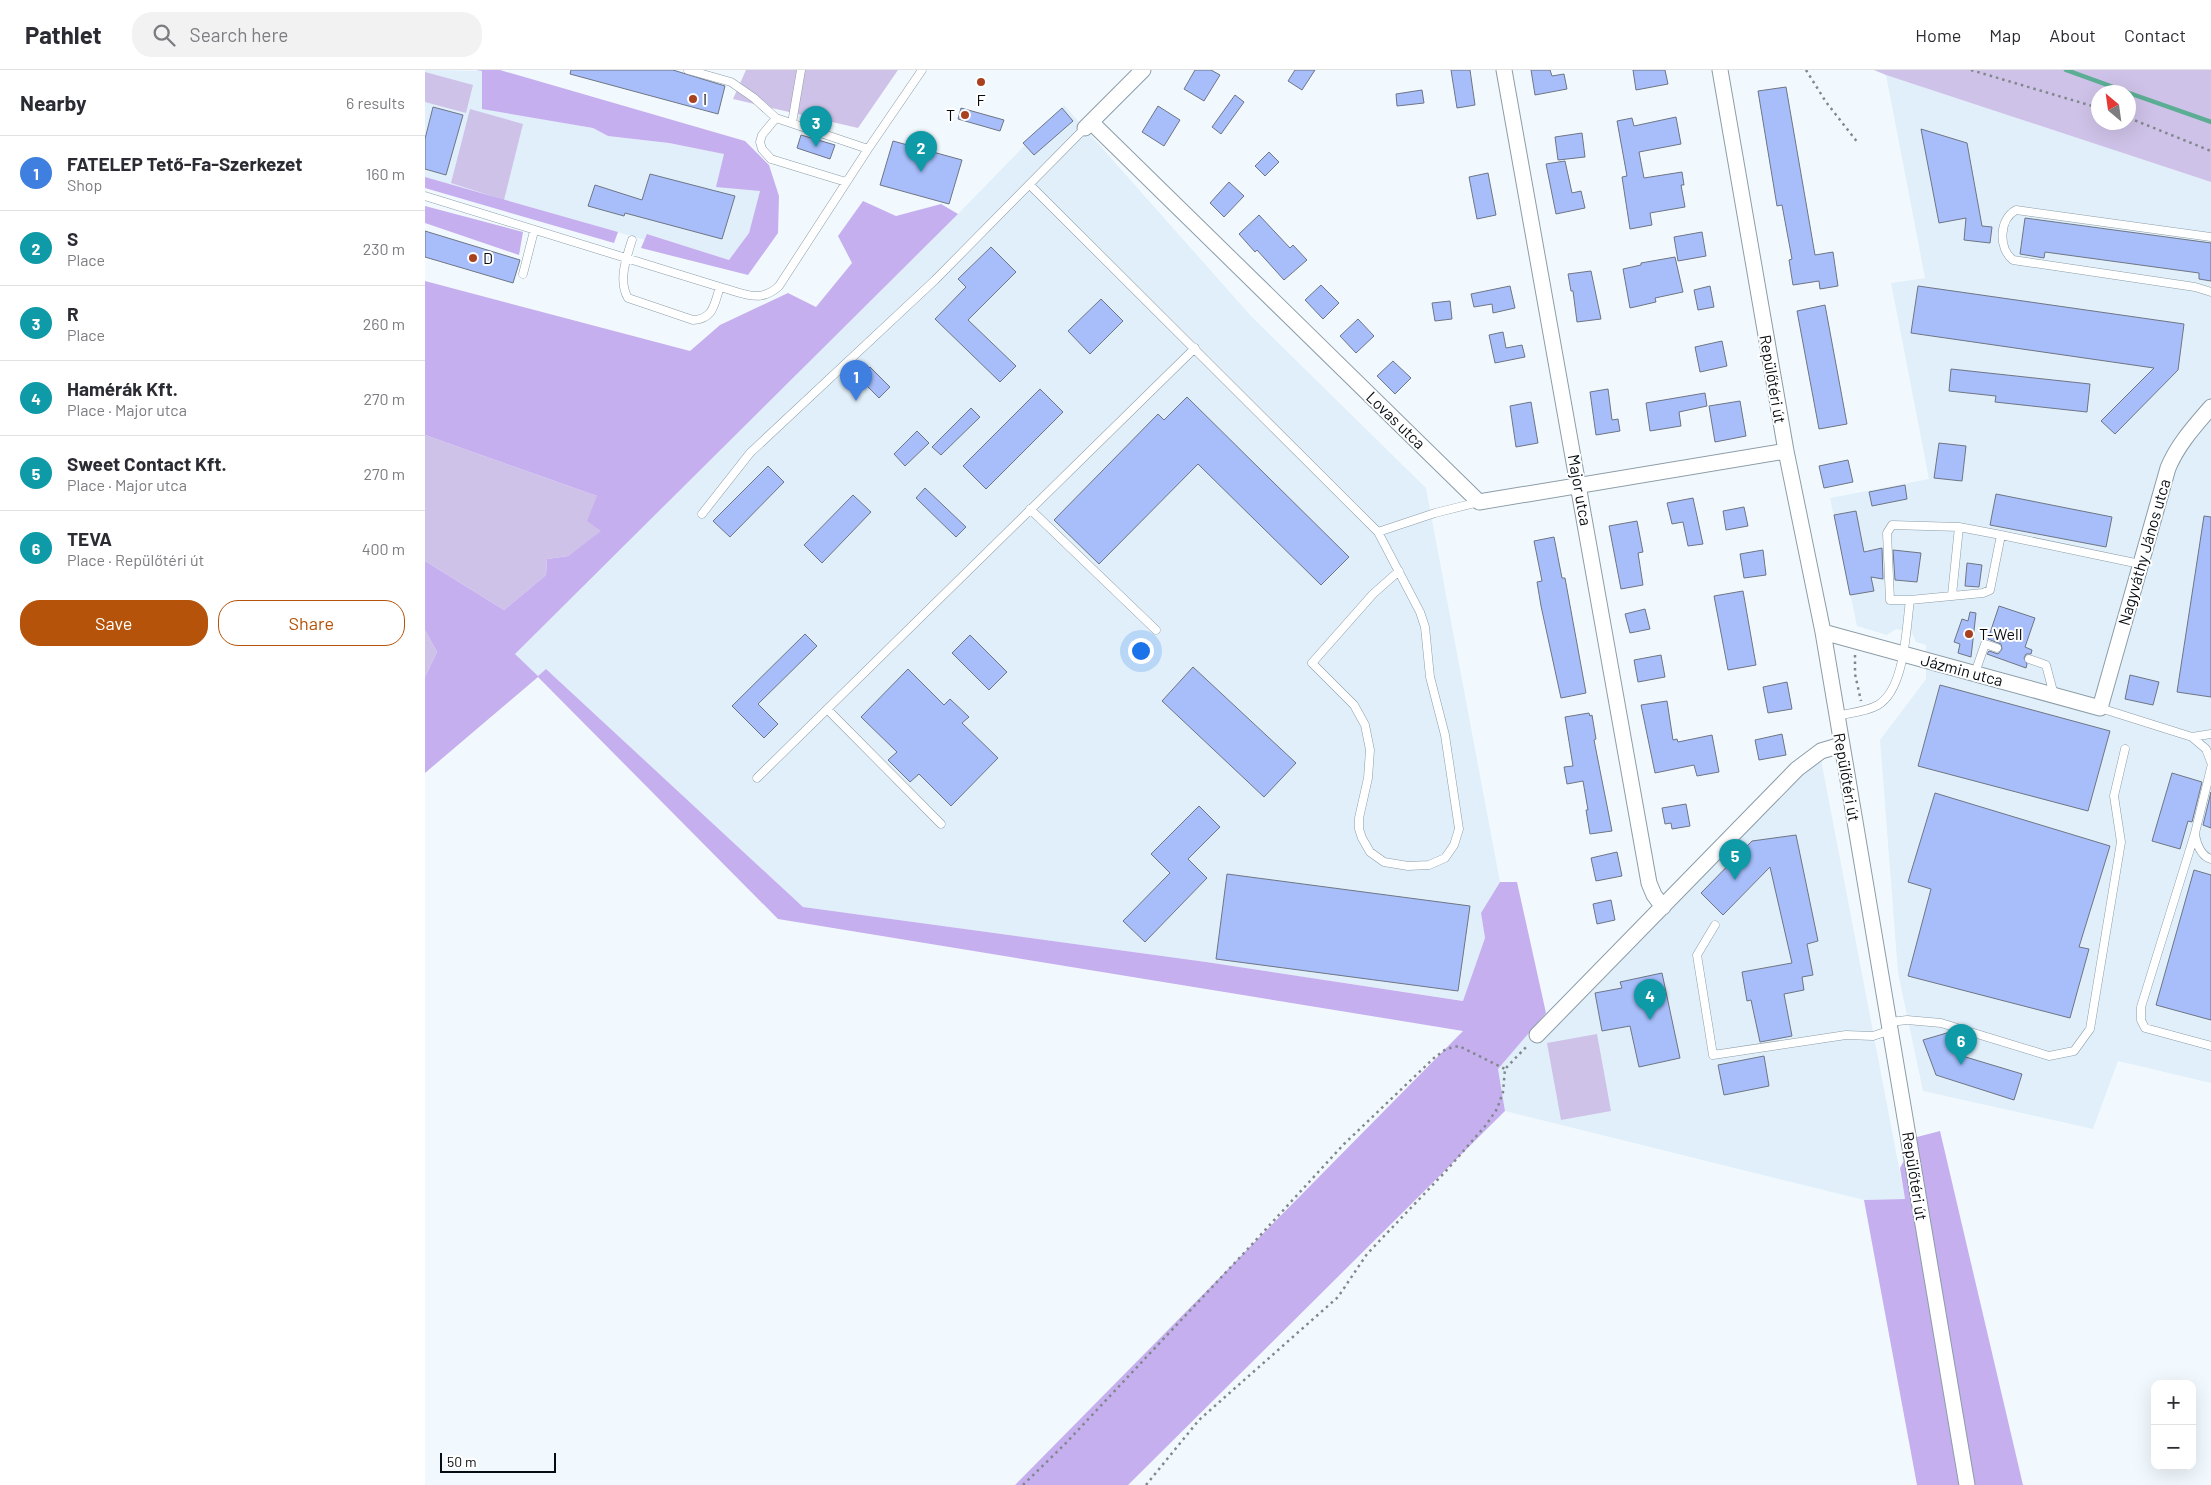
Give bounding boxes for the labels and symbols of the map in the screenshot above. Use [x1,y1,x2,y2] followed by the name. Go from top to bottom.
[975,76,987,88] marker: F
[2091,85,2136,130] north arrow
[703,89,707,108] place label: I
[976,90,986,109] place label: F
[687,93,699,105] marker: I
[946,105,955,124] place label: T
[800,106,832,147] pin: 3
[959,109,971,121] marker: T
[905,131,937,172] pin: 2
[483,248,493,267] place label: D
[467,252,479,264] marker: D
[1756,333,1791,425] street label: Repülőtéri út
[840,360,872,401] pin: 1
[1363,387,1430,452] street label: Lovas utca
[1565,453,1596,527] street label: Major utca
[2113,476,2174,627] street label: Nagyváthy János utca
[1979,624,2022,643] place label: T-Well
[1963,628,1975,640] marker: T-Well
[1128,638,1154,664] your location
[1919,649,2005,690] street label: Jázmin utca
[1830,731,1865,823] street label: Repülőtéri út
[1719,839,1751,880] pin: 5
[1634,979,1666,1020] pin: 4
[1945,1024,1977,1065] pin: 6
[1899,1130,1932,1222] street label: Repülőtéri út
[440,1450,556,1473] scale bar

